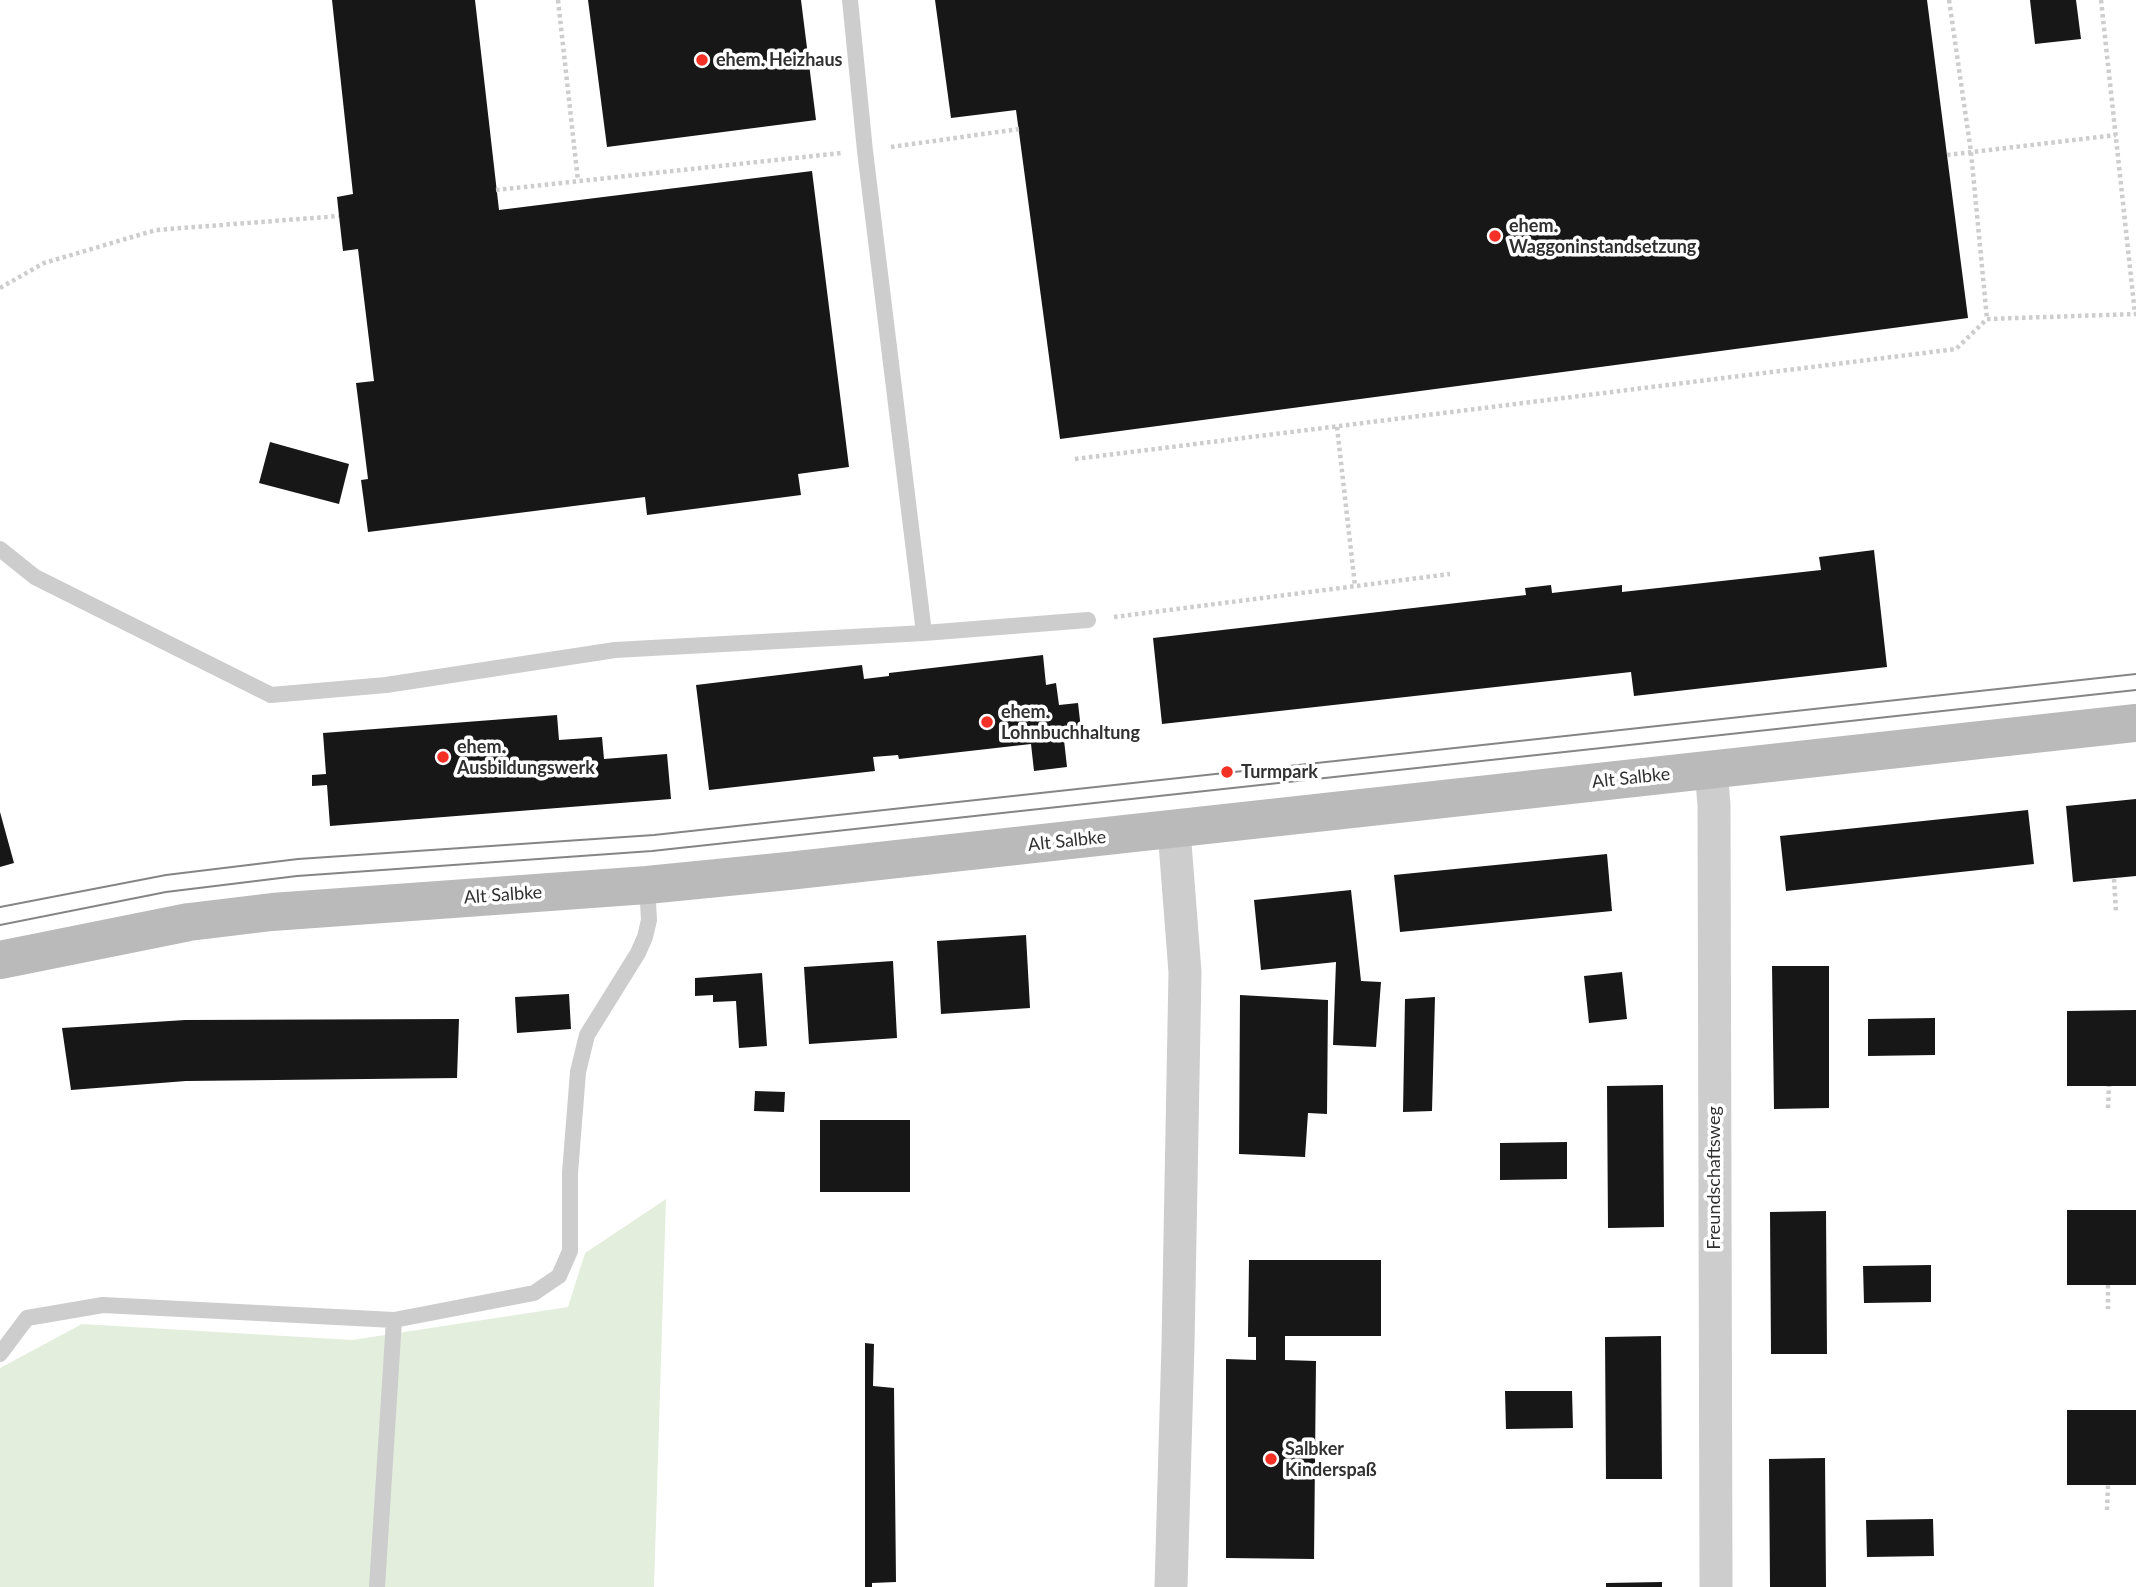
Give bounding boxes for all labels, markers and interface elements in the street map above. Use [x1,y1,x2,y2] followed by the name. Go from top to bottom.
[716,49,842,71] place label: ehem. Heizhaus
[694,52,710,68] marker: ehem. Heizhaus
[1509,215,1696,258] place label: ehem. Waggoninstandsetzung
[1487,228,1503,244] marker: ehem. Waggoninstandsetzung
[1001,701,1140,744] place label: ehem. Lohnbuchhaltung
[979,714,995,730] marker: ehem. Lohnbuchhaltung
[457,736,595,778] place label: ehem. Ausbildungswerk
[435,749,451,765] marker: ehem. Ausbildungswerk
[1241,761,1318,783] place label: Turmpark
[1591,763,1671,793] street label: Alt Salbke
[1219,764,1235,780] marker: Turmpark
[1027,826,1107,856] street label: Alt Salbke
[463,881,543,909] street label: Alt Salbke
[1703,1106,1725,1250] street label: Freundschaftsweg
[1285,1438,1377,1480] place label: Salbker Kinderspaß
[1263,1451,1279,1467] marker: Salbker Kinderspaß

